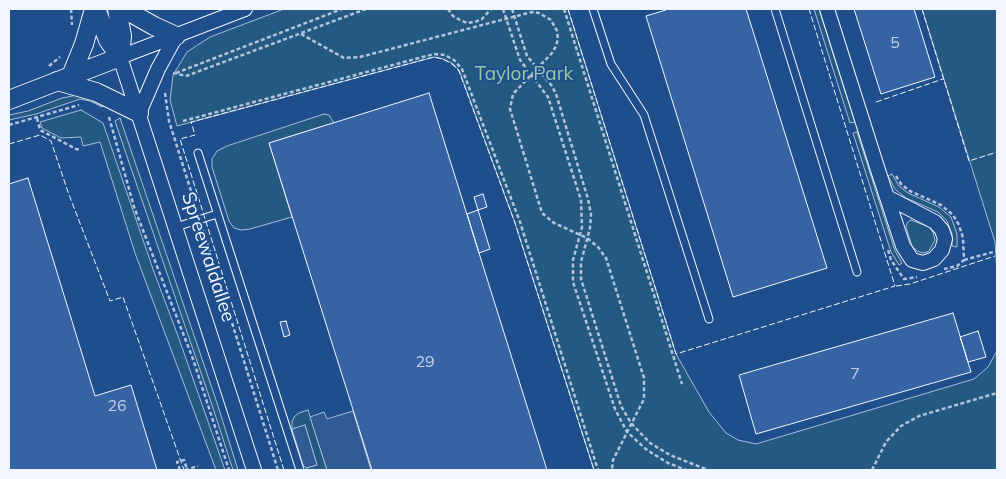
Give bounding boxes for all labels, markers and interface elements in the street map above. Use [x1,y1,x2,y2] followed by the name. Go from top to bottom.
[890,33,900,53] house number: 5
[475,63,573,85] park label: Taylor Park
[176,189,240,325] street label: Spreewaldallee
[415,352,435,372] house number: 29
[850,364,860,384] house number: 7
[107,396,127,416] house number: 26

